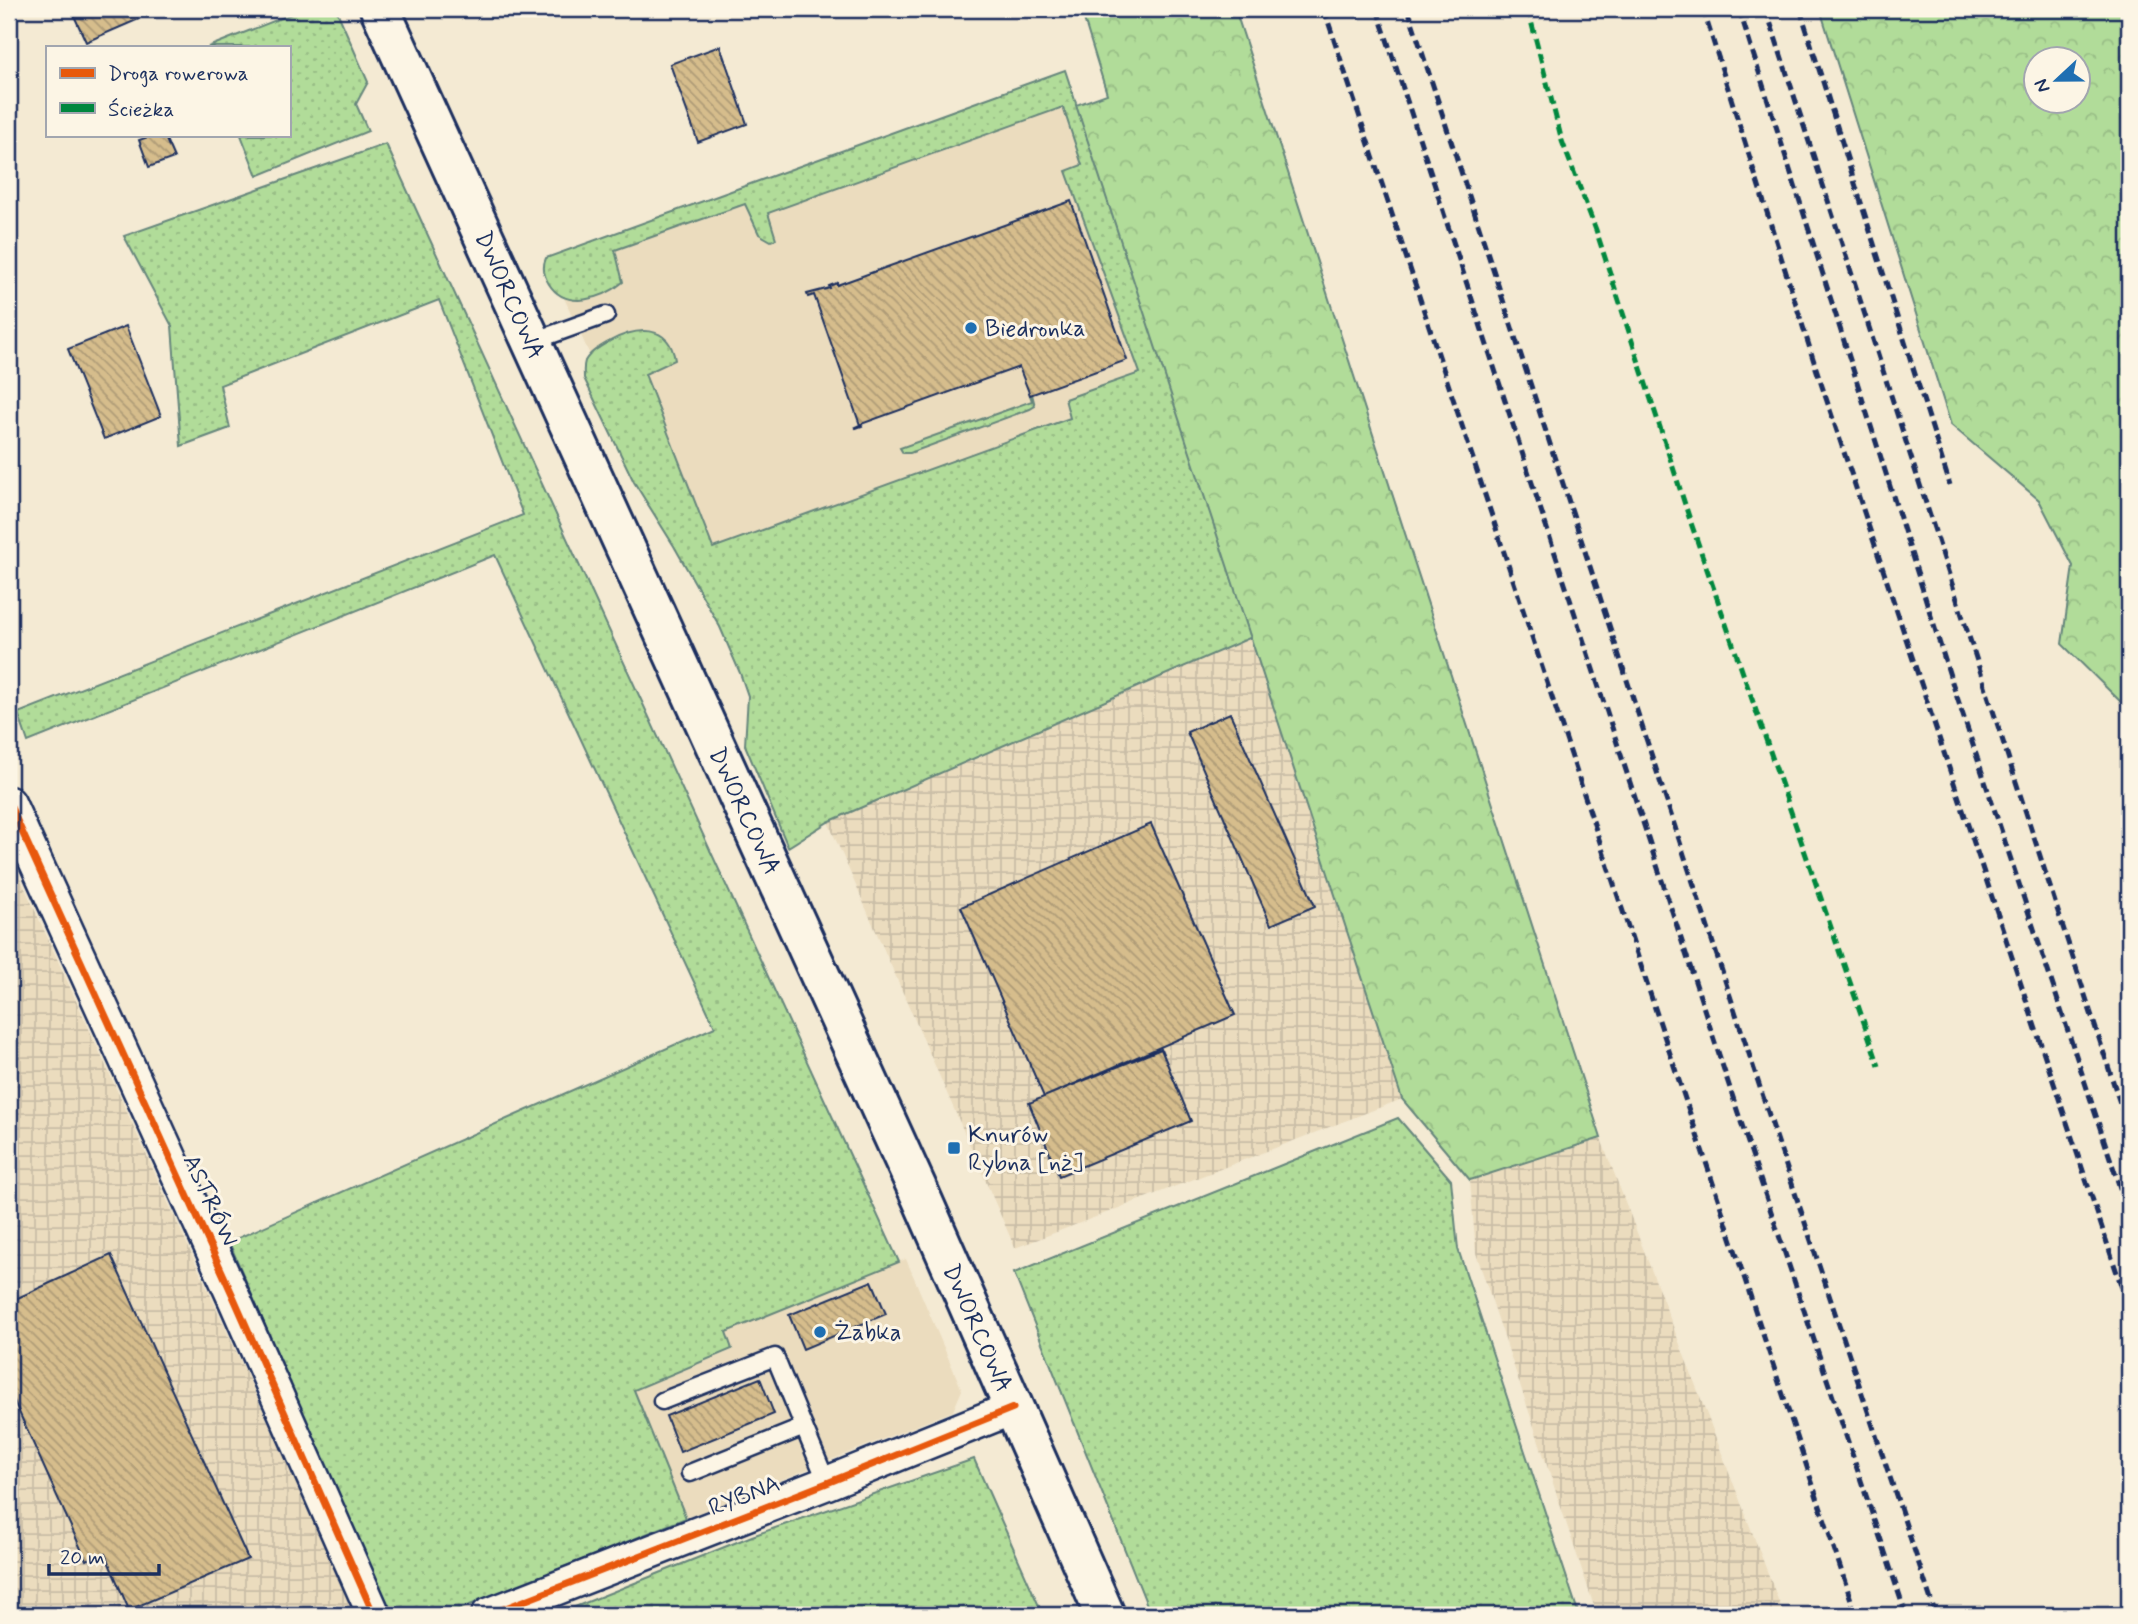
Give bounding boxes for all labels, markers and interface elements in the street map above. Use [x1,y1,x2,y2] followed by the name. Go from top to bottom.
[46,46,290,136] legend
[2022,46,2092,116] north arrow
[108,60,249,88] text: Droga rowerowa
[2029,75,2057,96] text: N
[108,96,174,124] text: Ścieżka
[467,227,551,365] street label: DWORCOWA
[985,314,1086,345] place label: Biedronka
[963,320,979,336] marker: Biedronka
[701,743,787,880] street label: DWORCOWA
[968,1120,1083,1179] place label: Knurów Rybna [nż]
[946,1140,962,1156] marker: Knurów Rybna [nż]
[175,1150,244,1252] street label: ASTRÓW
[935,1260,1019,1398] street label: DWORCOWA
[834,1318,902,1349] place label: Żabka
[812,1324,828,1340] marker: Żabka
[704,1469,785,1524] street label: RYBNA
[49,1533,159,1577] scale bar
[60,1544,105,1572] text: 20 m

